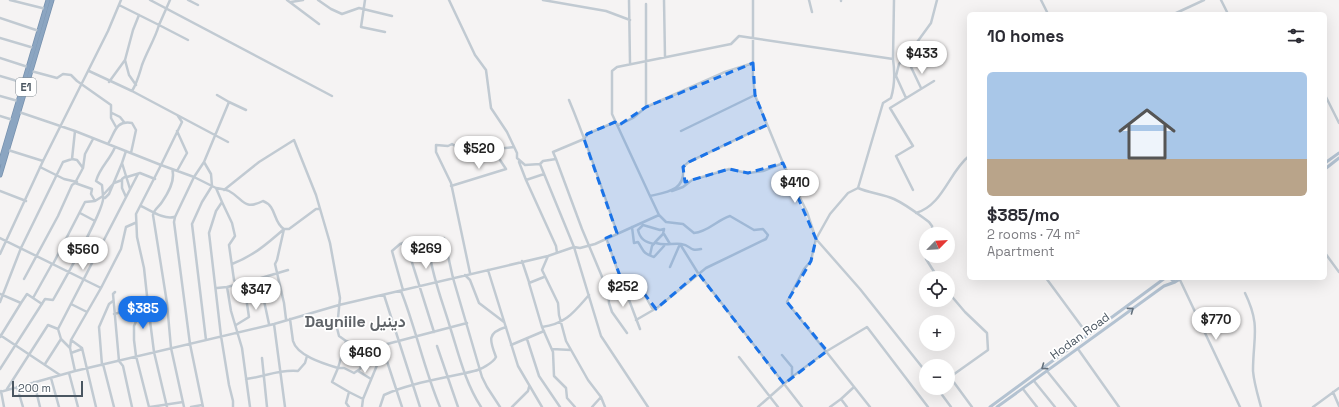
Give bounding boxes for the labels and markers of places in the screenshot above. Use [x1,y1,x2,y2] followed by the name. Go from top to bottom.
[898,41,946,75] pin: $433
[455,136,503,170] pin: $520
[771,170,819,204] pin: $410
[402,236,450,270] pin: $269
[59,237,107,271] pin: $560
[599,274,647,308] pin: $252
[232,277,280,311] pin: $347
[119,296,167,330] pin: $385
[1192,307,1240,341] pin: $770
[341,340,389,374] pin: $460

